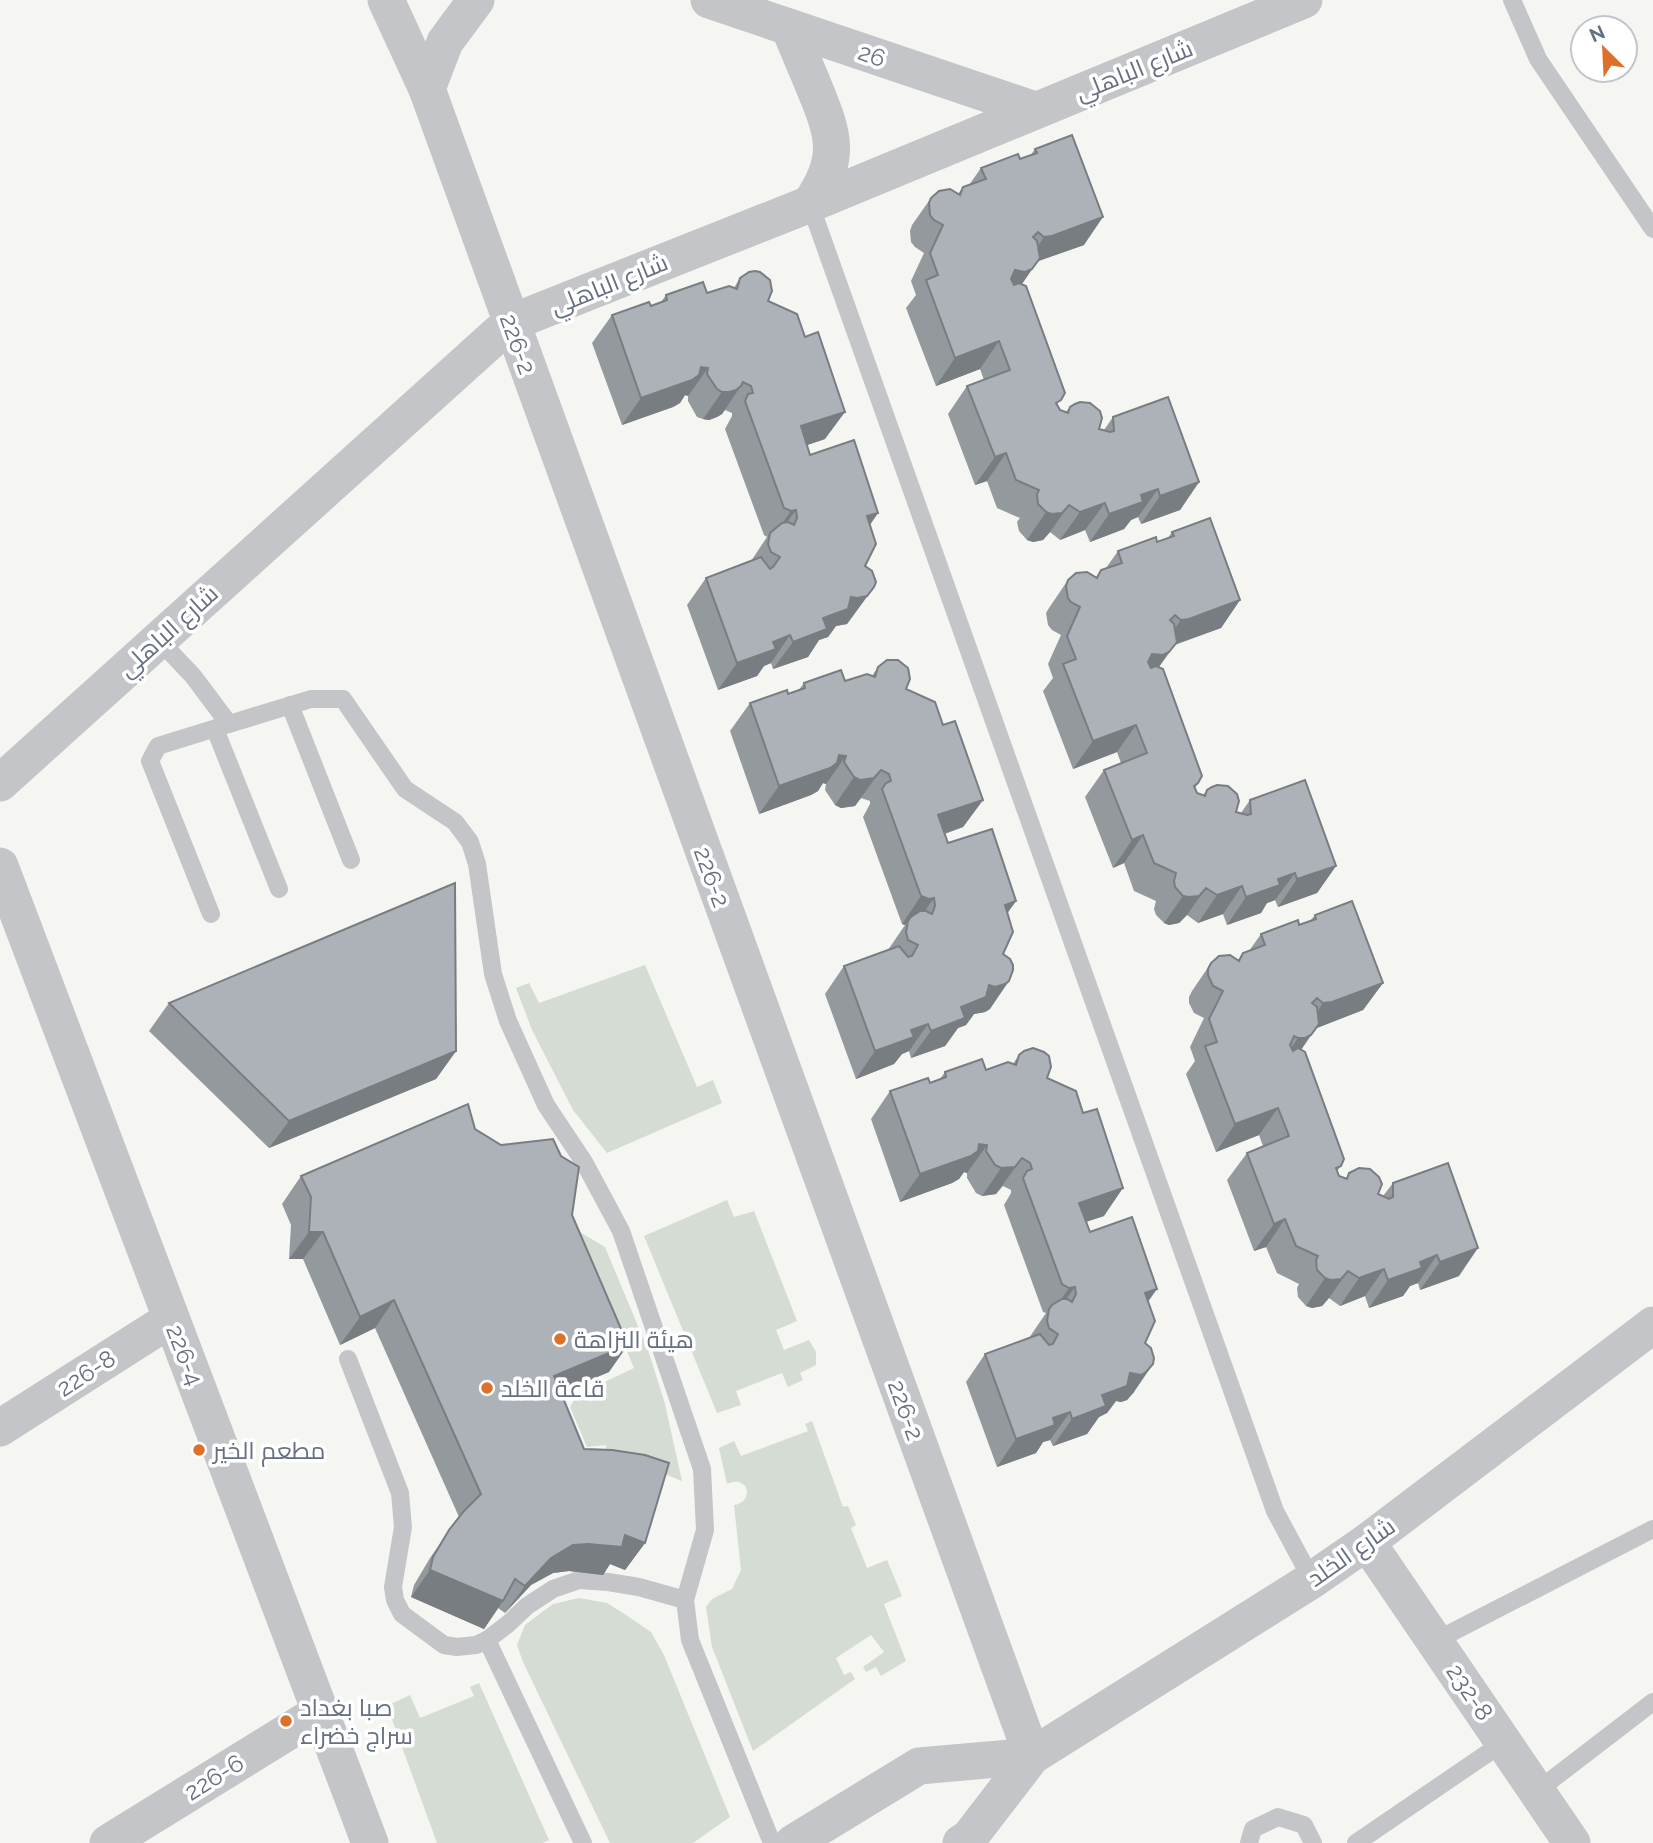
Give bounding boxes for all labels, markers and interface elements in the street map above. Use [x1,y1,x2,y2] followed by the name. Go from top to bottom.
[1569,14,1639,84] north arrow
[1586,20,1608,46] text: N
[1071,33,1199,111] street label: شارع الباهلي
[855,37,889,73] street label: 26
[546,247,674,325] street label: شارع الباهلي
[494,310,542,378] street label: 226-2
[112,579,227,687] street label: شارع الباهلي
[688,843,736,911] street label: 226-2
[160,1321,210,1389] street label: 226-4
[574,1325,694,1354] place label: هيئة النزاهة
[552,1331,568,1347] marker: هيئة النزاهة
[51,1343,121,1403] street label: 226-8
[501,1374,605,1403] place label: قاعة الخلد
[882,1376,930,1444] street label: 226-2
[479,1380,495,1396] marker: قاعة الخلد
[211,1436,325,1467] place label: مطعم الخير
[191,1442,207,1458] marker: مطعم الخير
[1302,1511,1402,1594] street label: شارع الخلد
[1441,1658,1499,1726] street label: 232-8
[300,1693,413,1752] place label: صبا بغداد سراج خضراء
[278,1713,294,1729] marker: صبا بغداد سراج خضراء
[179,1748,249,1806] street label: 226-6

